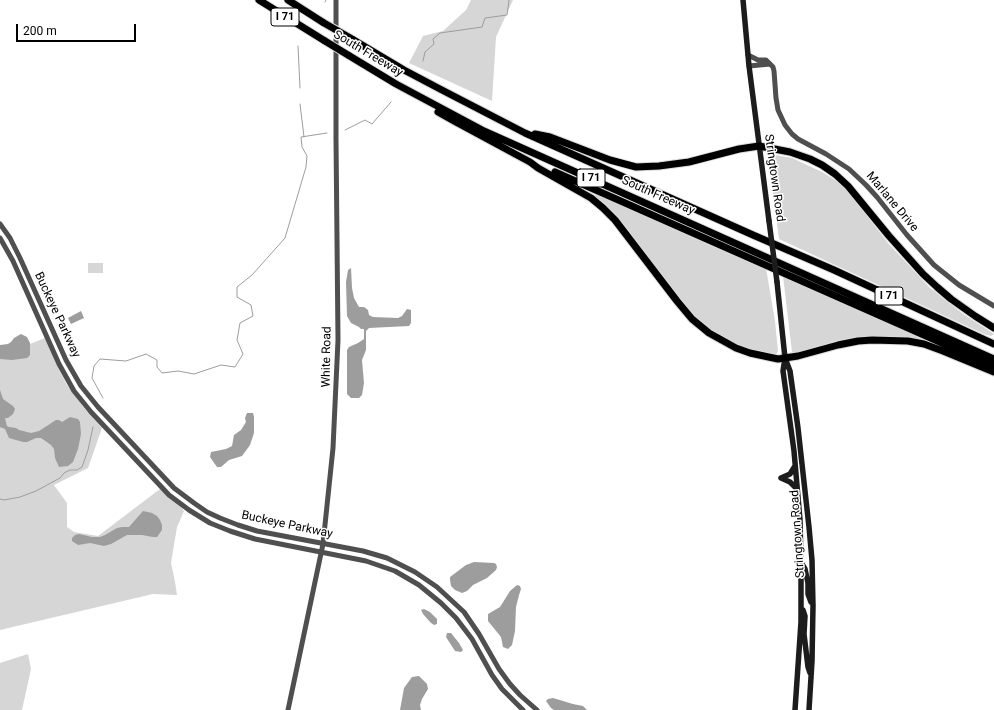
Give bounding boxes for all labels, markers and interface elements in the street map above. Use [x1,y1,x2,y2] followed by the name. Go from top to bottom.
[271,8,299,26] road number: I 71
[18,16,138,42] scale bar
[23,24,57,38] text: 200 m
[331,28,405,80] street label: South Freeway
[761,133,787,223] street label: Stringtown Road
[577,169,605,187] road number: I 71
[863,169,921,235] street label: Marlane Drive
[619,173,697,219] street label: South Freeway
[31,270,83,360] street label: Buckeye Parkway
[875,287,903,305] road number: I 71
[319,326,335,388] street label: White Road
[788,490,808,578] street label: Stringtown Road
[240,508,334,542] street label: Buckeye Parkway

